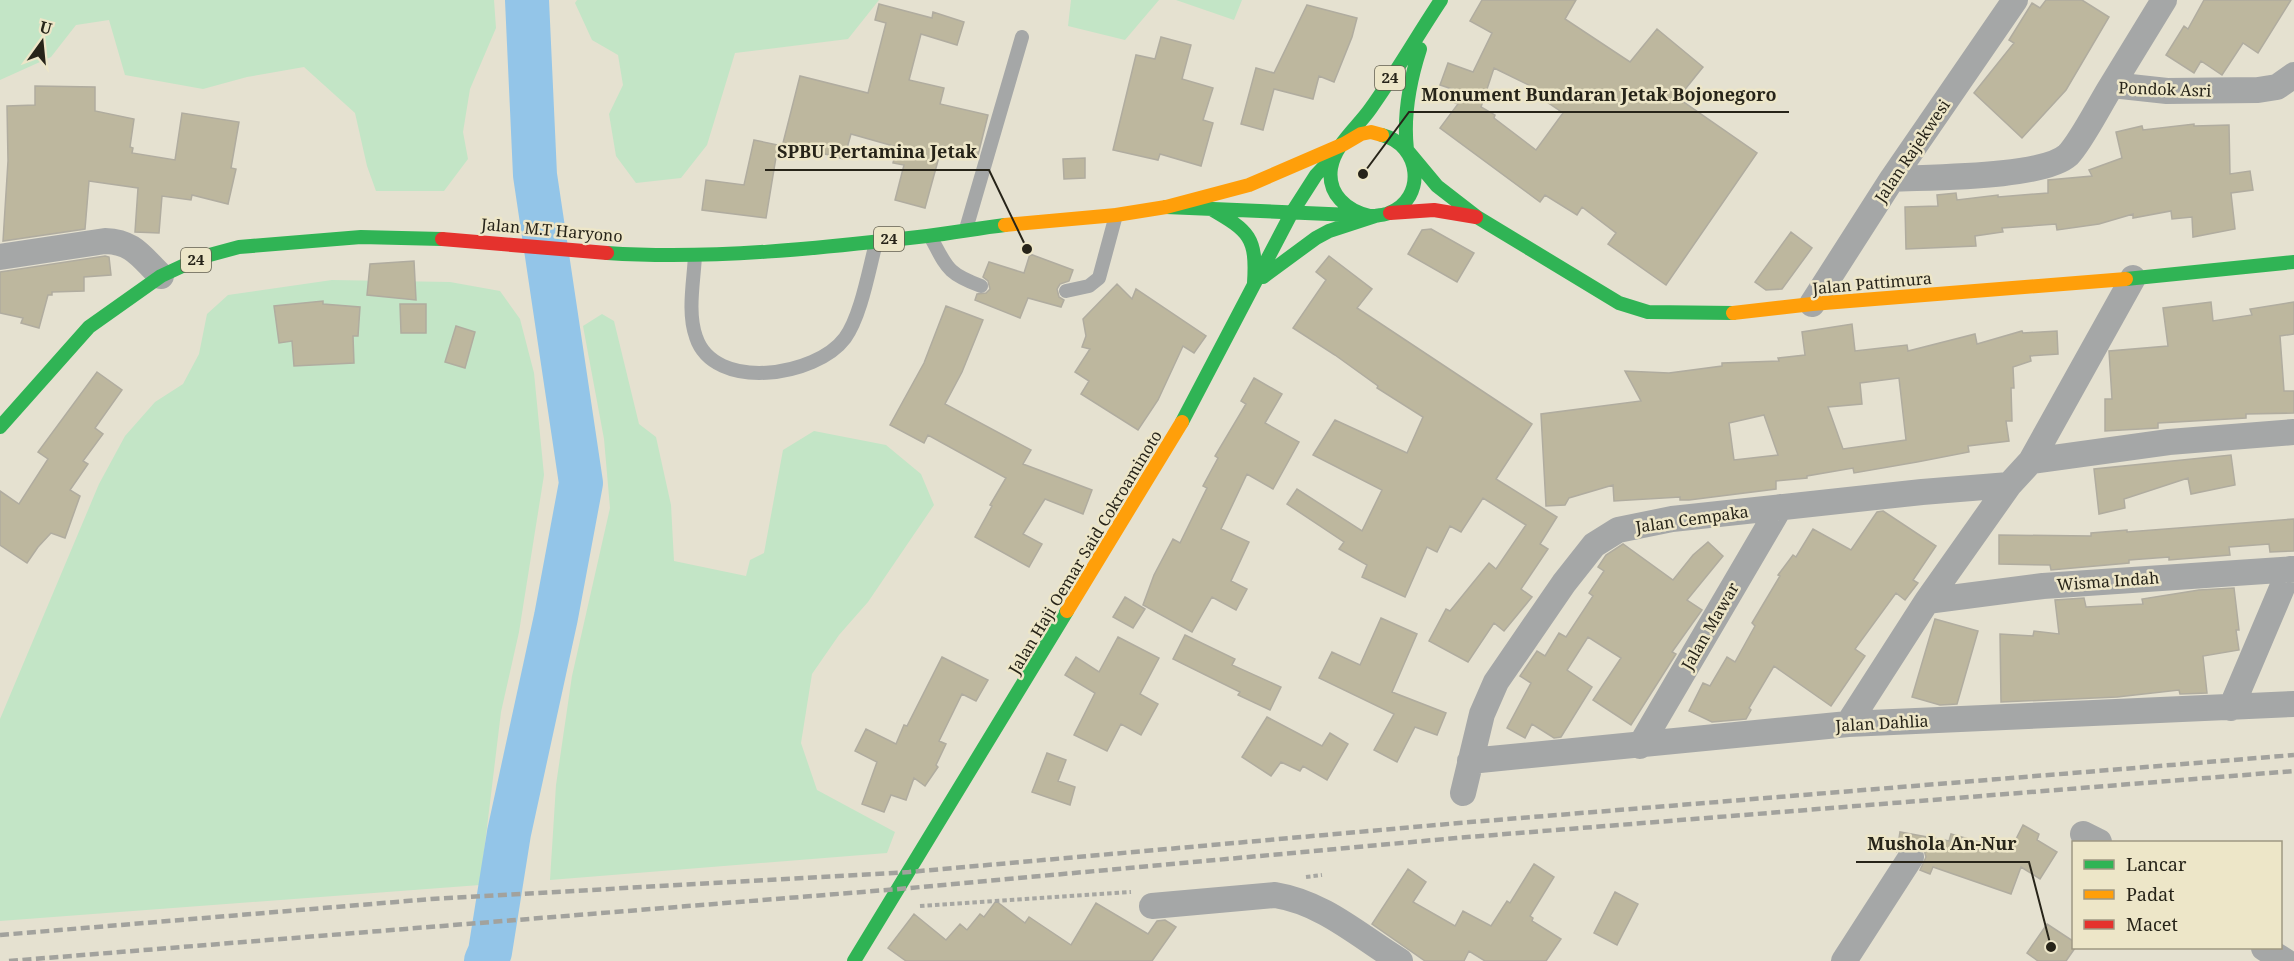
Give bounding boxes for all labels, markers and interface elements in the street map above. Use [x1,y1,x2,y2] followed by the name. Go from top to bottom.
[12,12,72,72] north arrow
[37,15,55,40] text: U
[1375,66,1405,90] road number: 24
[1409,76,1789,112] callout: Monument Bundaran Jetak Bojonegoro
[2118,76,2212,102] street label: Pondok Asri
[1421,82,1777,106] text: Monument Bundaran Jetak Bojonegoro
[1869,95,1955,208] street label: Jalan Rajekwesi
[765,134,989,170] callout: SPBU Pertamina Jetak
[777,139,978,163] text: SPBU Pertamina Jetak
[479,213,624,247] street label: Jalan M.T Haryono
[874,227,904,251] road number: 24
[181,248,211,272] road number: 24
[1810,267,1933,299] street label: Jalan Pattimura
[1003,426,1167,679] street label: Jalan Haji Oemar Said Cokroaminoto
[1633,500,1750,538] street label: Jalan Cempaka
[2056,566,2160,596] street label: Wisma Indah
[1676,578,1744,675] street label: Jalan Mawar
[1834,710,1929,736] street label: Jalan Dahlia
[1856,826,2029,862] callout: Mushola An-Nur
[1867,831,2017,855] text: Mushola An-Nur
[2072,841,2282,949] legend
[2126,852,2187,876] text: Lancar
[2126,882,2175,906] text: Padat
[2126,912,2178,936] text: Macet

